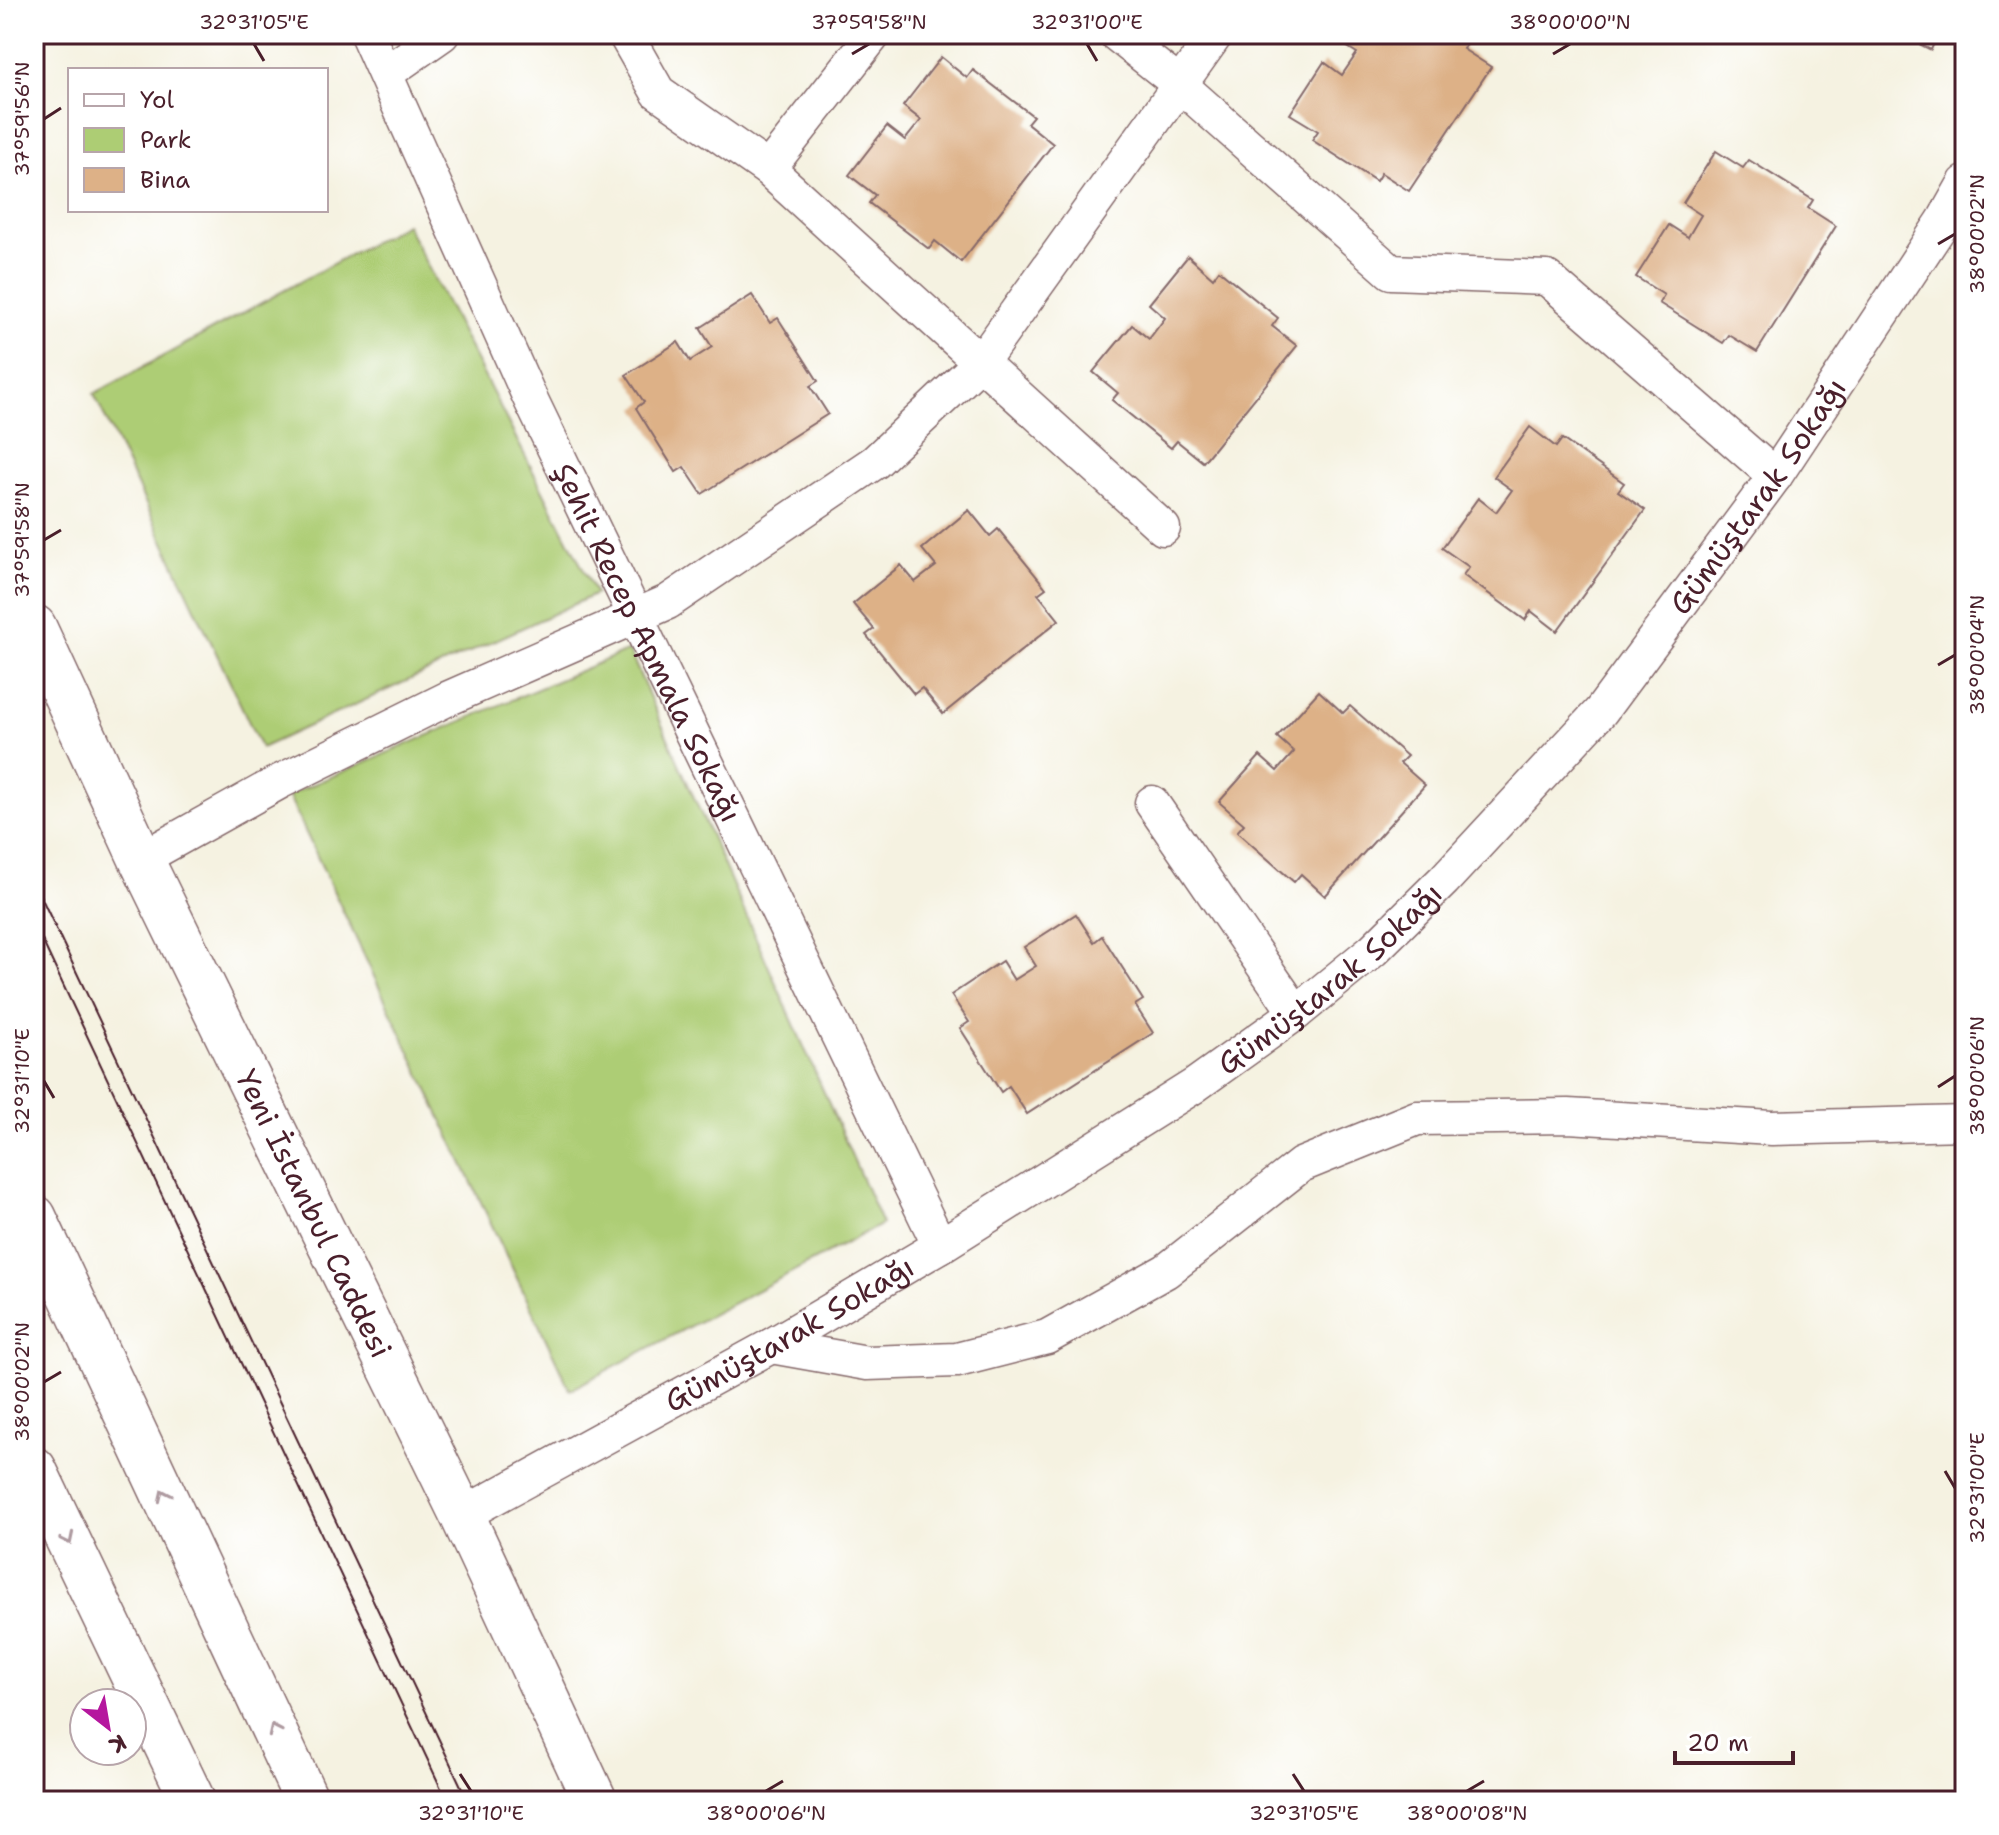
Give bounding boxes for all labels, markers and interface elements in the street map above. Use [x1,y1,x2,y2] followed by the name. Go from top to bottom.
[199,9,309,35] text: 32°31'05"E
[811,9,927,35] text: 37°59'58"N
[1031,9,1143,35] text: 32°31'00"E
[1509,9,1631,35] text: 38°00'00"N
[9,62,35,176] text: 37°59'56"N
[68,68,328,212] legend
[140,84,175,116] text: Yol
[140,124,192,156] text: Park
[140,164,190,196] text: Bina
[1964,174,1990,294] text: 38°00'02"N
[1659,369,1855,622] street label: Gümüştarak Sokağı
[544,456,752,829] street label: Şehit Recep Apmala Sokağı
[9,482,35,598] text: 37°59'58"N
[1964,595,1990,715] text: 38°00'04"N
[1209,873,1451,1084] street label: Gümüştarak Sokağı
[1964,1016,1990,1136] text: 38°00'06"N
[9,1028,35,1134] text: 32°31'10"E
[227,1062,402,1364] street label: Yeni İstanbul Caddesi
[657,1246,921,1421] street label: Gümüştarak Sokağı
[9,1322,35,1442] text: 38°00'02"N
[1964,1432,1990,1544] text: 32°31'00"E
[158,1488,174,1503] one-way arrow
[58,1531,74,1546] one-way arrow
[68,1687,148,1767] north arrow
[1675,1715,1793,1765] scale bar
[268,1724,284,1739] one-way arrow
[104,1727,132,1760] text: K
[1687,1727,1749,1759] text: 20 m
[418,1800,524,1826] text: 32°31'10"E
[706,1800,826,1826] text: 38°00'06"N
[1249,1800,1359,1826] text: 32°31'05"E
[1407,1800,1527,1826] text: 38°00'08"N

